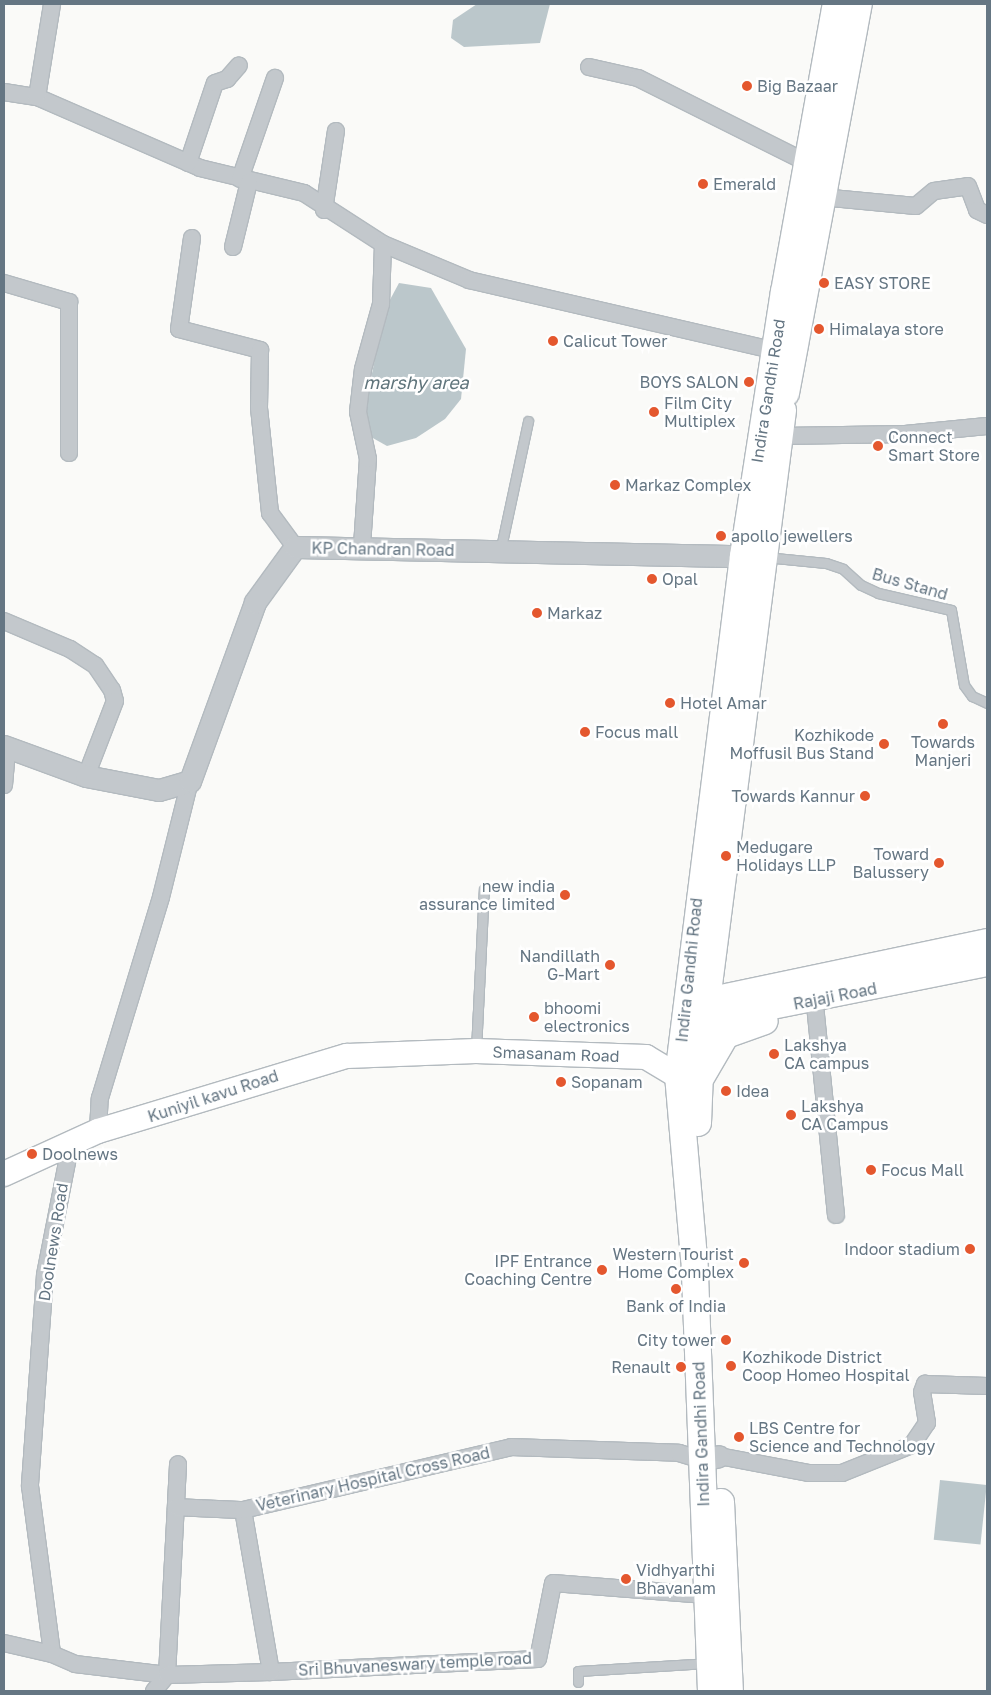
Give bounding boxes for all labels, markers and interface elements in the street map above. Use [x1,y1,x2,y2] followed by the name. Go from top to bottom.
[757,76,838,96] place label: Big Bazaar
[741,80,753,92] marker: Big Bazaar
[713,174,776,194] place label: Emerald
[697,178,709,190] marker: Emerald
[834,273,931,293] place label: EASY STORE
[818,277,830,289] marker: EASY STORE
[747,318,789,464] street label: Indira Gandhi Road
[829,319,944,339] place label: Himalaya store
[813,323,825,335] marker: Himalaya store
[563,331,667,351] place label: Calicut Tower
[547,335,559,347] marker: Calicut Tower
[363,371,469,393] water label: marshy area
[640,372,739,392] place label: BOYS SALON
[743,376,755,388] marker: BOYS SALON
[664,393,735,431] place label: Film City Multiplex
[648,406,660,418] marker: Film City Multiplex
[888,427,980,465] place label: Connect Smart Store
[872,440,884,452] marker: Connect Smart Store
[625,475,751,495] place label: Markaz Complex
[609,479,621,491] marker: Markaz Complex
[731,526,853,546] place label: apollo jewellers
[715,530,727,542] marker: apollo jewellers
[311,538,455,560] street label: KP Chandran Road
[870,564,950,604] street label: Bus Stand
[662,569,698,589] place label: Opal
[646,573,658,585] marker: Opal
[547,603,602,623] place label: Markaz
[531,607,543,619] marker: Markaz
[680,693,767,713] place label: Hotel Amar
[664,697,676,709] marker: Hotel Amar
[937,718,949,730] marker: Towards Manjeri
[595,722,678,742] place label: Focus mall
[729,725,874,763] place label: Kozhikode Moffusil Bus Stand
[579,726,591,738] marker: Focus mall
[911,732,975,770] place label: Towards Manjeri
[878,738,890,750] marker: Kozhikode Moffusil Bus Stand
[731,786,855,806] place label: Towards Kannur
[859,790,871,802] marker: Towards Kannur
[736,837,836,875] place label: Medugare Holidays LLP
[853,844,929,882] place label: Toward Balussery
[720,850,732,862] marker: Medugare Holidays LLP
[933,857,945,869] marker: Toward Balussery
[419,876,555,914] place label: new india assurance limited
[559,889,571,901] marker: new india assurance limited
[672,897,706,1043] street label: Indira Gandhi Road
[519,946,600,984] place label: Nandillath G-Mart
[604,959,616,971] marker: Nandillath G-Mart
[792,978,878,1014] street label: Rajaji Road
[544,998,630,1036] place label: bhoomi electronics
[528,1011,540,1023] marker: bhoomi electronics
[784,1035,869,1073] place label: Lakshya CA campus
[492,1042,620,1066] street label: Smasanam Road
[768,1048,780,1060] marker: Lakshya CA campus
[145,1066,281,1126] street label: Kuniyil kavu Road
[571,1072,643,1092] place label: Sopanam
[555,1076,567,1088] marker: Sopanam
[736,1081,769,1101] place label: Idea
[720,1085,732,1097] marker: Idea
[801,1096,888,1134] place label: Lakshya CA Campus
[785,1109,797,1121] marker: Lakshya CA Campus
[42,1144,118,1164] place label: Doolnews
[26,1148,38,1160] marker: Doolnews
[881,1160,964,1180] place label: Focus Mall
[865,1164,877,1176] marker: Focus Mall
[34,1182,72,1302] street label: Doolnews Road
[844,1239,960,1259] place label: Indoor stadium
[964,1243,976,1255] marker: Indoor stadium
[613,1244,734,1282] place label: Western Tourist Home Complex
[464,1251,592,1289] place label: IPF Entrance Coaching Centre
[738,1257,750,1269] marker: Western Tourist Home Complex
[596,1264,608,1276] marker: IPF Entrance Coaching Centre
[670,1283,682,1295] marker: Bank of India
[626,1296,726,1316] place label: Bank of India
[637,1330,716,1350] place label: City tower
[720,1334,732,1346] marker: City tower
[742,1347,910,1385] place label: Kozhikode District Coop Homeo Hospital
[611,1357,671,1377] place label: Renault
[724,1359,738,1373] marker: Kozhikode District Coop Homeo Hospital
[675,1361,687,1373] marker: Renault
[689,1361,713,1507] street label: Indira Gandhi Road
[749,1418,935,1456] place label: LBS Centre for Science and Technology
[733,1431,745,1443] marker: LBS Centre for Science and Technology
[254,1443,492,1515] street label: Veterinary Hospital Cross Road
[636,1560,716,1598] place label: Vidhyarthi Bhavanam
[620,1573,632,1585] marker: Vidhyarthi Bhavanam
[298,1648,532,1680] street label: Sri Bhuvaneswary temple road

